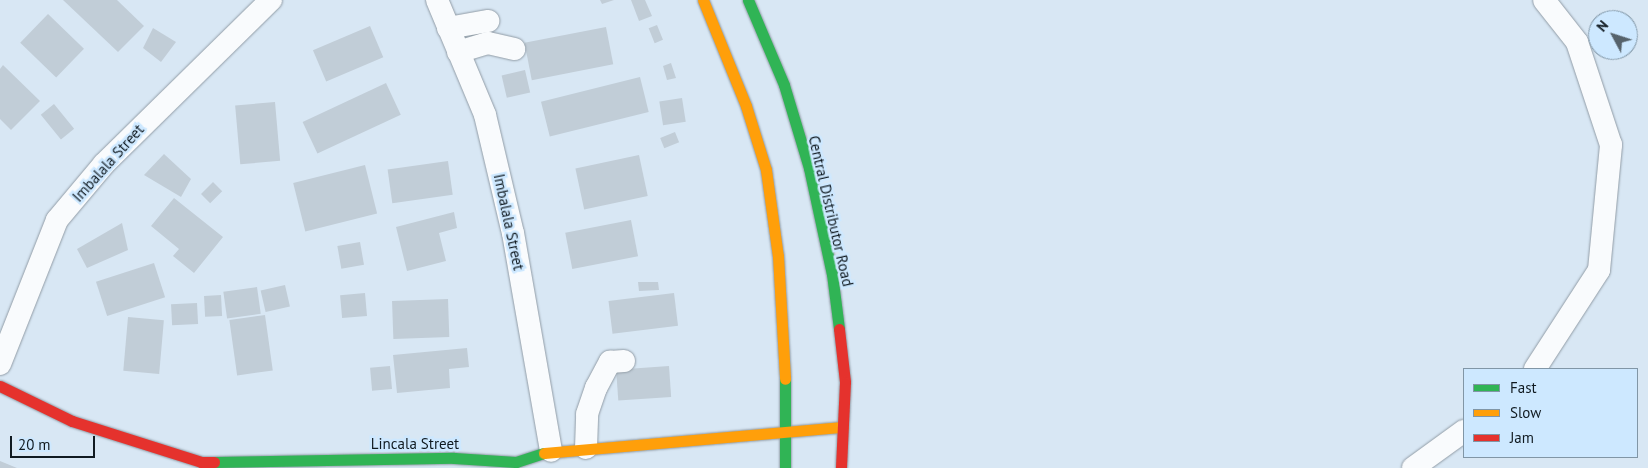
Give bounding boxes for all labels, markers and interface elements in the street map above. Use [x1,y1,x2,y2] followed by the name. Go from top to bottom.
[1588,10,1638,60] north arrow
[1592,17,1612,35] text: N
[69,121,147,205] street label: Imbalala Street
[805,134,857,288] street label: Central Distributor Road
[490,172,528,272] street label: Imbalala Street
[1463,368,1638,458] legend
[1510,378,1537,397] text: Fast
[1510,403,1541,422] text: Slow
[12,426,98,458] scale bar
[1510,428,1534,447] text: Jam
[18,435,51,454] text: 20 m
[371,435,459,453] street label: Lincala Street

